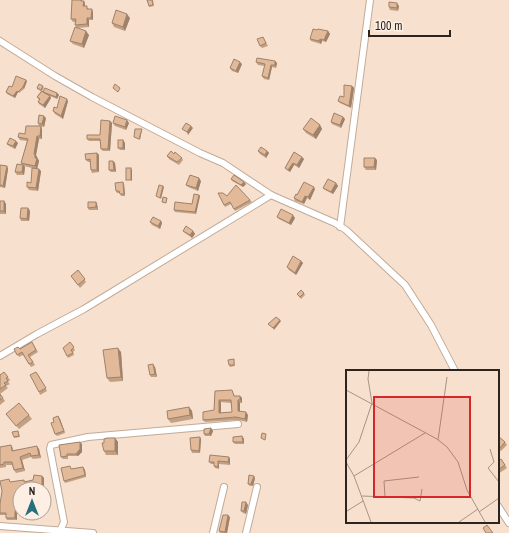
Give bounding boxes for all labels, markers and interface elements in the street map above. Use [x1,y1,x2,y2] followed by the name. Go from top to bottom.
[369,12,450,38] scale bar
[375,18,402,34] text: 100 m
[346,370,499,523] inset map
[12,481,52,521] north arrow
[29,484,35,498] text: N

